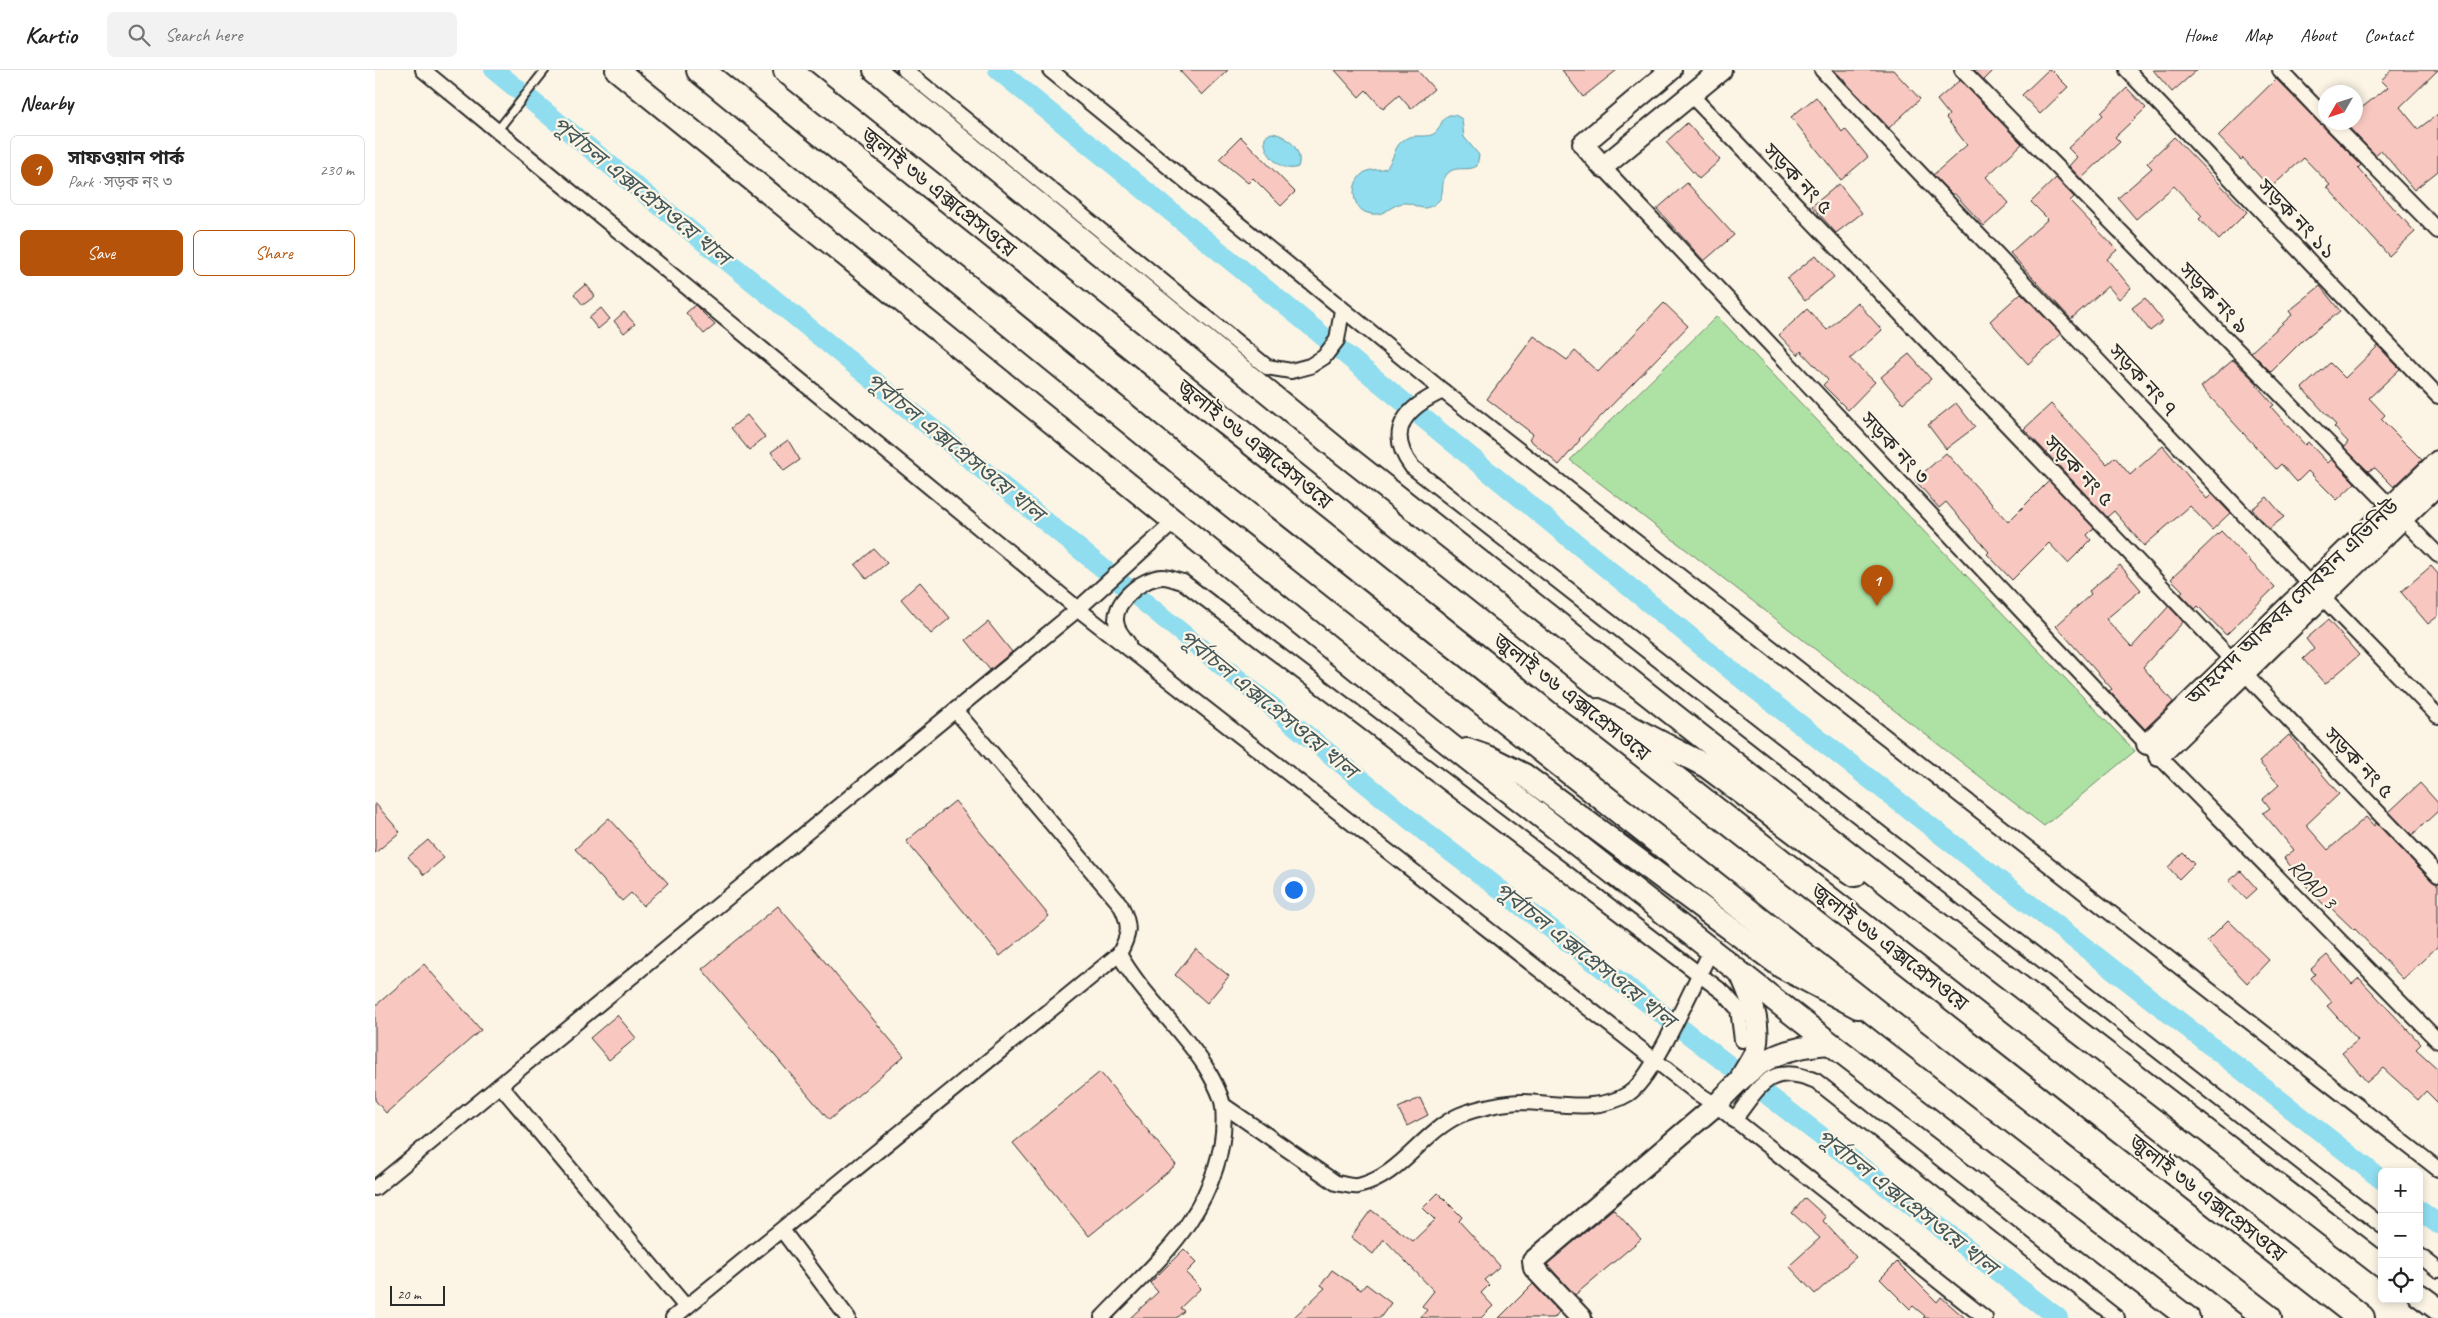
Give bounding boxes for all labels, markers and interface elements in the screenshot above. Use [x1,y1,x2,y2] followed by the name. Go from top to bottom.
[107,12,457,57] search box
[25,20,77,50] text: Kartio
[125,21,153,49] icon: search
[165,23,242,47] text: Search here
[2184,24,2217,46] text: Home
[2245,24,2272,46] text: Map
[2300,24,2336,46] text: About
[2364,24,2413,46] text: Contact
[2318,85,2363,130] north arrow
[20,90,73,116] text: Nearby
[546,110,739,274] water label: পূর্বাচল এক্সপ্রেসওয়ে খাল
[855,121,1023,263] street label: জুলাই ৩৬ এক্সপ্রেসওয়ে
[1757,137,1838,220] street label: সড়ক নং ৫
[68,146,184,170] text: সাফওয়ান পার্ক
[33,160,41,180] text: 1
[320,160,354,180] text: 230 m
[68,172,172,192] text: Park · সড়ক নং ৩
[2252,173,2342,265] street label: সড়ক নং ১১
[20,230,183,276] button: Save
[193,230,355,276] button: Share
[2173,256,2254,339] street label: সড়ক নং ৯
[2102,338,2183,422] street label: সড়ক নং ৭
[860,366,1053,530] water label: পূর্বাচল এক্সপ্রেসওয়ে খাল
[1171,373,1339,515] street label: জুলাই ৩৬ এক্সপ্রেসওয়ে
[1854,406,1935,490] street label: সড়ক নং ৩
[2038,429,2119,512] street label: সড়ক নং ৫
[2179,493,2405,711] street label: আহমেদ আকবর সোবহান এভিনিউ
[1861,565,1893,606] pin: 1
[1173,623,1366,787] water label: পূর্বাচল এক্সপ্রেসওয়ে খাল
[1487,627,1656,767] street label: জুলাই ৩৬ এক্সপ্রেসওয়ে
[2318,721,2399,804] street label: সড়ক নং ৫
[2283,854,2344,915] street label: ROAD 3
[1489,876,1684,1037] water label: পূর্বাচল এক্সপ্রেসওয়ে খাল
[1281,877,1307,903] your location
[1805,877,1974,1017] street label: জুলাই ৩৬ এক্সপ্রেসওয়ে
[1811,1123,2006,1284] water label: পূর্বাচল এক্সপ্রেসওয়ে খাল
[2123,1128,2292,1268] street label: জুলাই ৩৬ এক্সপ্রেসওয়ে
[2378,1168,2423,1303] map controls
[2378,1168,2423,1213] button: +
[2378,1213,2423,1258] button: −
[2378,1258,2423,1303] button: locate
[390,1283,445,1306] scale bar
[397,1286,421,1303] text: 20 m

